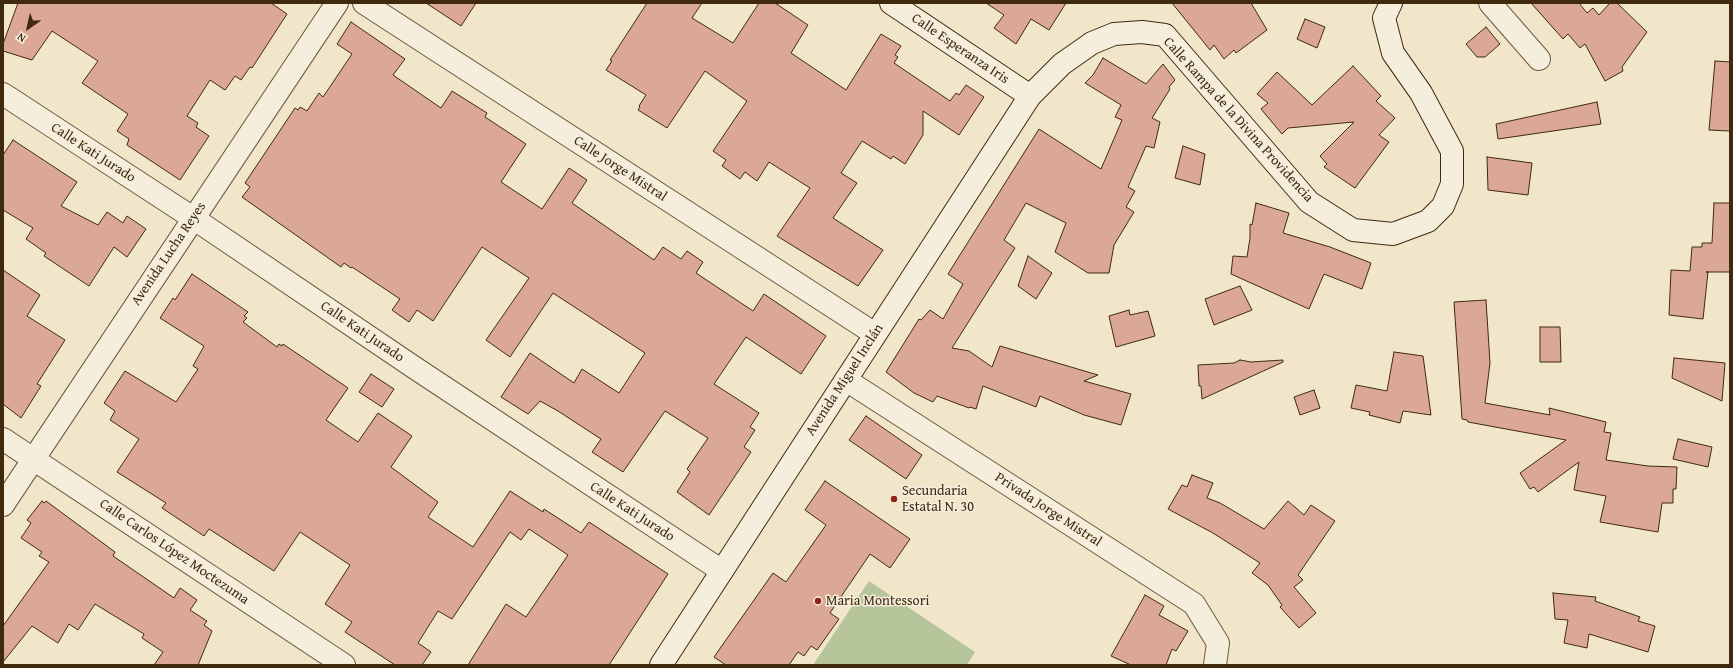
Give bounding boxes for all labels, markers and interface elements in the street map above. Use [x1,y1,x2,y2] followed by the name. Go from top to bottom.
[8,8,48,48] north arrow
[908,10,1012,88] street label: Calle Esperanza Iris
[14,29,29,47] text: N
[1159,34,1317,206] street label: Calle Rampa de la Divina Providencia
[48,119,138,187] street label: Calle Kati Jurado
[570,133,670,205] street label: Calle Jorge Mistral
[128,199,210,309] street label: Avenida Lucha Reyes
[317,298,407,366] street label: Calle Kati Jurado
[803,321,887,439] street label: Avenida Miguel Inclán
[992,469,1104,551] street label: Privada Jorge Mistral
[587,478,677,546] street label: Calle Kati Jurado
[902,483,974,516] place label: Secundaria Estatal N. 30
[889,494,899,504] marker: Secundaria Estatal N. 30
[96,496,252,608] street label: Calle Carlos López Moctezuma
[826,593,929,609] place label: Maria Montessori
[813,596,823,606] marker: Maria Montessori

